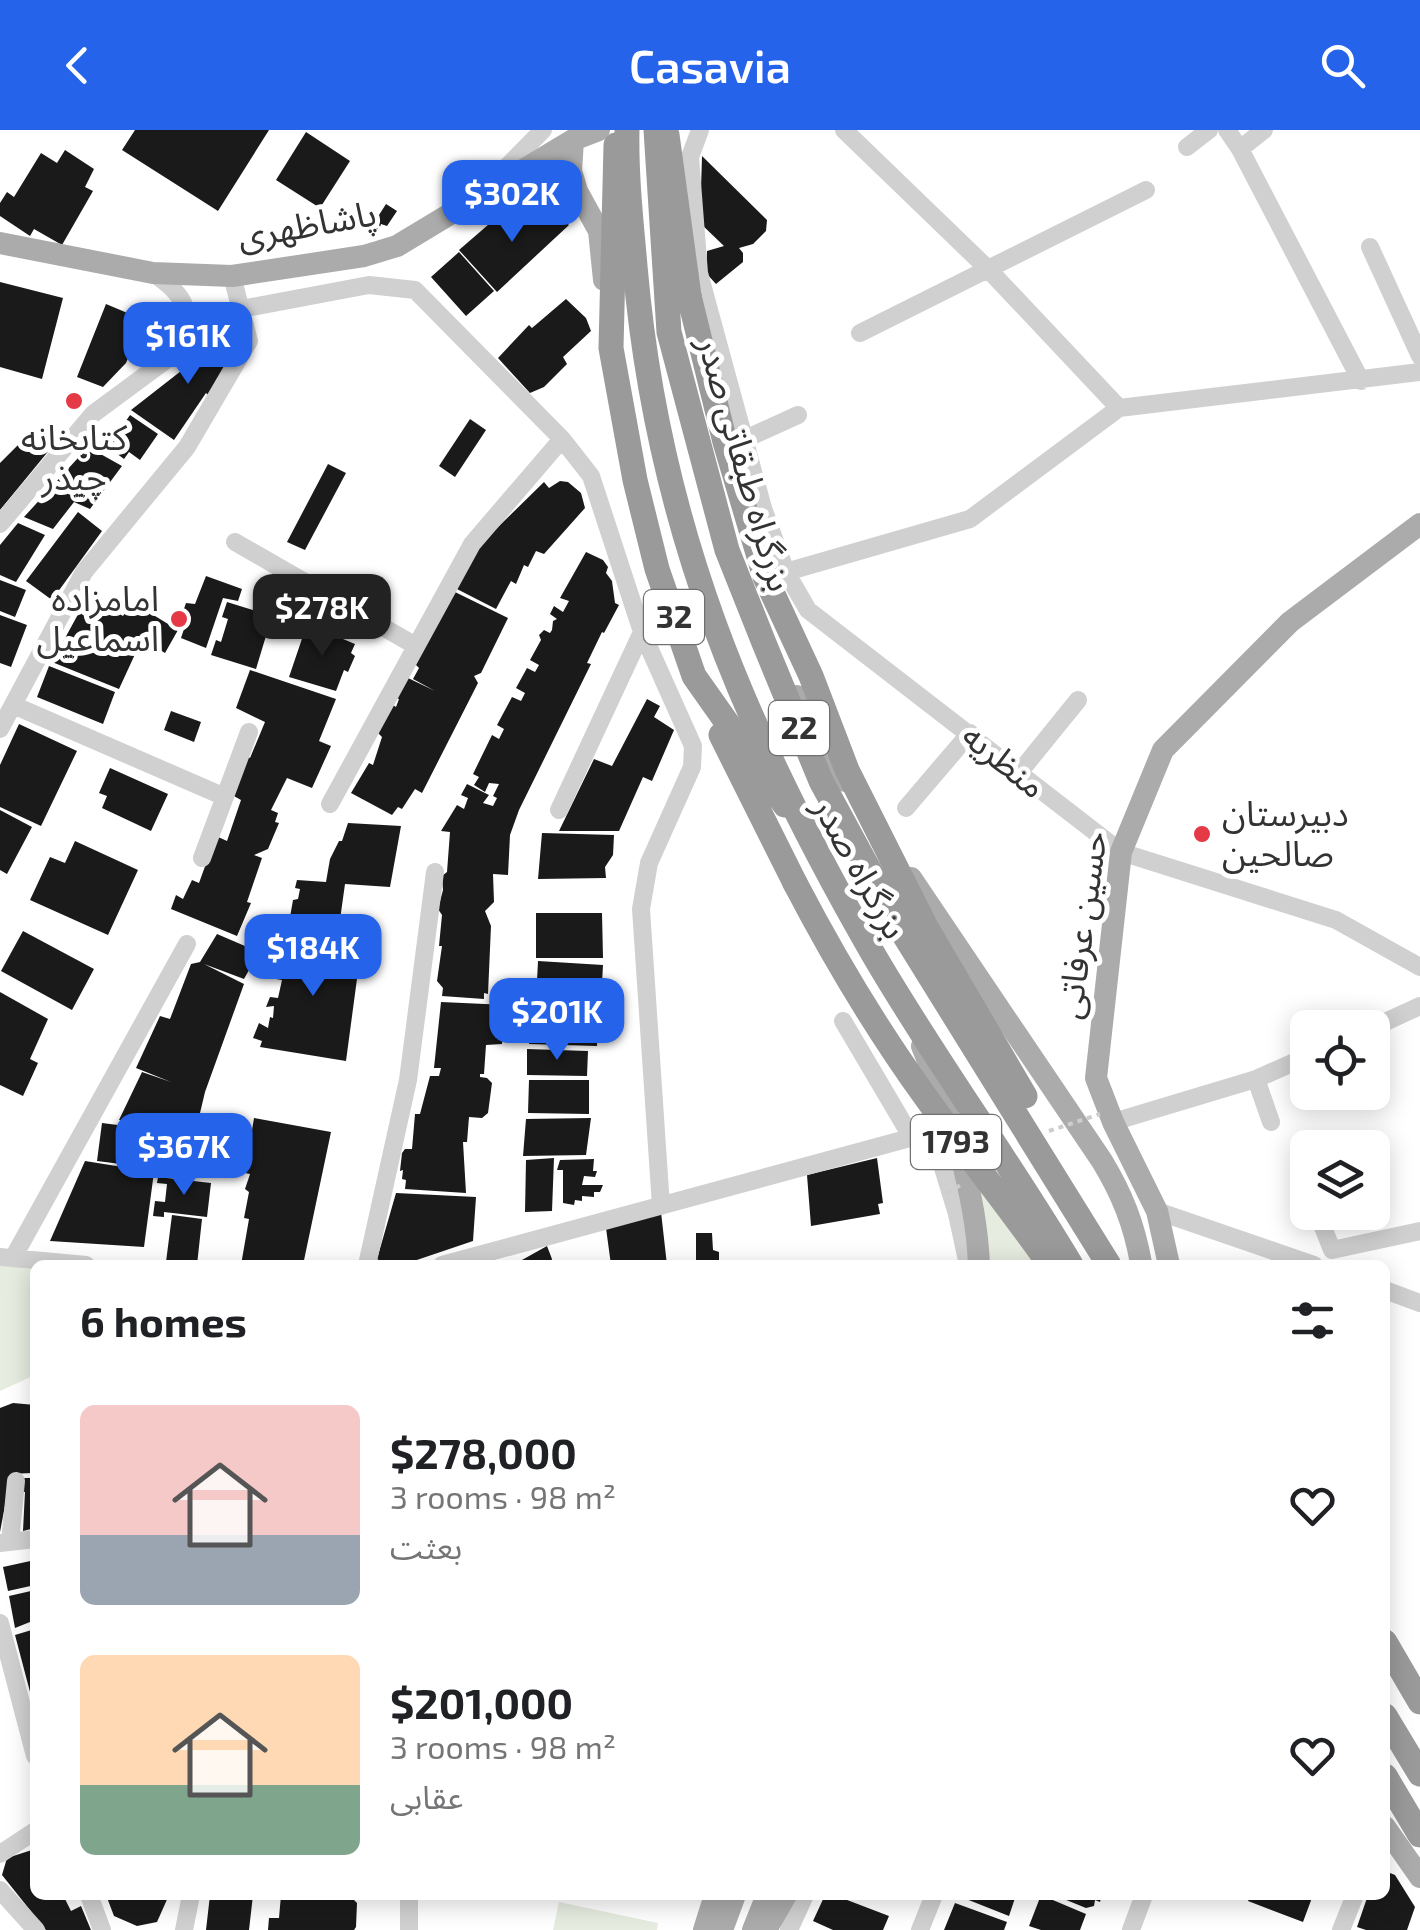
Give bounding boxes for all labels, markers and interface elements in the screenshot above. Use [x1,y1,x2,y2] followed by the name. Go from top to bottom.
[50,38,105,93] icon: back
[629,38,791,92] text: Casavia
[1315,38,1370,93] icon: search
[442,160,582,245] pin: $302K
[464,173,560,211] text: $302K
[234,190,380,259] street label: پاشاظهری
[118,302,258,387] pin: $161K
[145,315,231,353] text: $161K
[688,330,803,596] street label: بزرگراه طبقاتی صدر
[63,390,85,412] marker: کتابخانه چیذر
[21,415,128,500] place label: کتابخانه چیذر
[252,574,392,659] pin: $278K
[37,576,159,659] place label: امامزاده اسماعیل
[275,587,369,625] text: $278K
[644,590,704,644] road number: 32
[168,608,190,630] marker: امامزاده اسماعیل
[769,701,829,755] road number: 22
[954,713,1056,807] street label: منظریه
[803,788,918,946] street label: بزرگراه صدر
[1222,791,1349,874] place label: دبیرستان صالحین
[1191,823,1213,845] marker: دبیرستان صالحین
[1046,828,1115,1021] street label: حسین عرفاتی
[243,914,383,999] pin: $184K
[267,927,360,965] text: $184K
[487,978,627,1063] pin: $201K
[511,991,603,1029] text: $201K
[1290,1010,1390,1230] map controls
[1290,1010,1390,1110] button: locate
[114,1113,254,1198] pin: $367K
[911,1115,1001,1169] road number: 1793
[138,1126,230,1164] text: $367K
[1290,1130,1390,1230] button: layers
[1285,1293,1340,1348] icon: filters
[80,1295,247,1345] text: 6 homes
[390,1427,577,1477] text: $278,000
[160,1445,280,1565] icon: home
[390,1477,616,1515] text: 3 rooms · 98 m²
[1285,1478,1340,1533] icon: heart
[390,1527,462,1565] text: بعثت
[390,1677,573,1727] text: $201,000
[160,1695,280,1815] icon: home
[390,1727,616,1765] text: 3 rooms · 98 m²
[1285,1728,1340,1783] icon: heart
[390,1777,463,1815] text: عقابی

